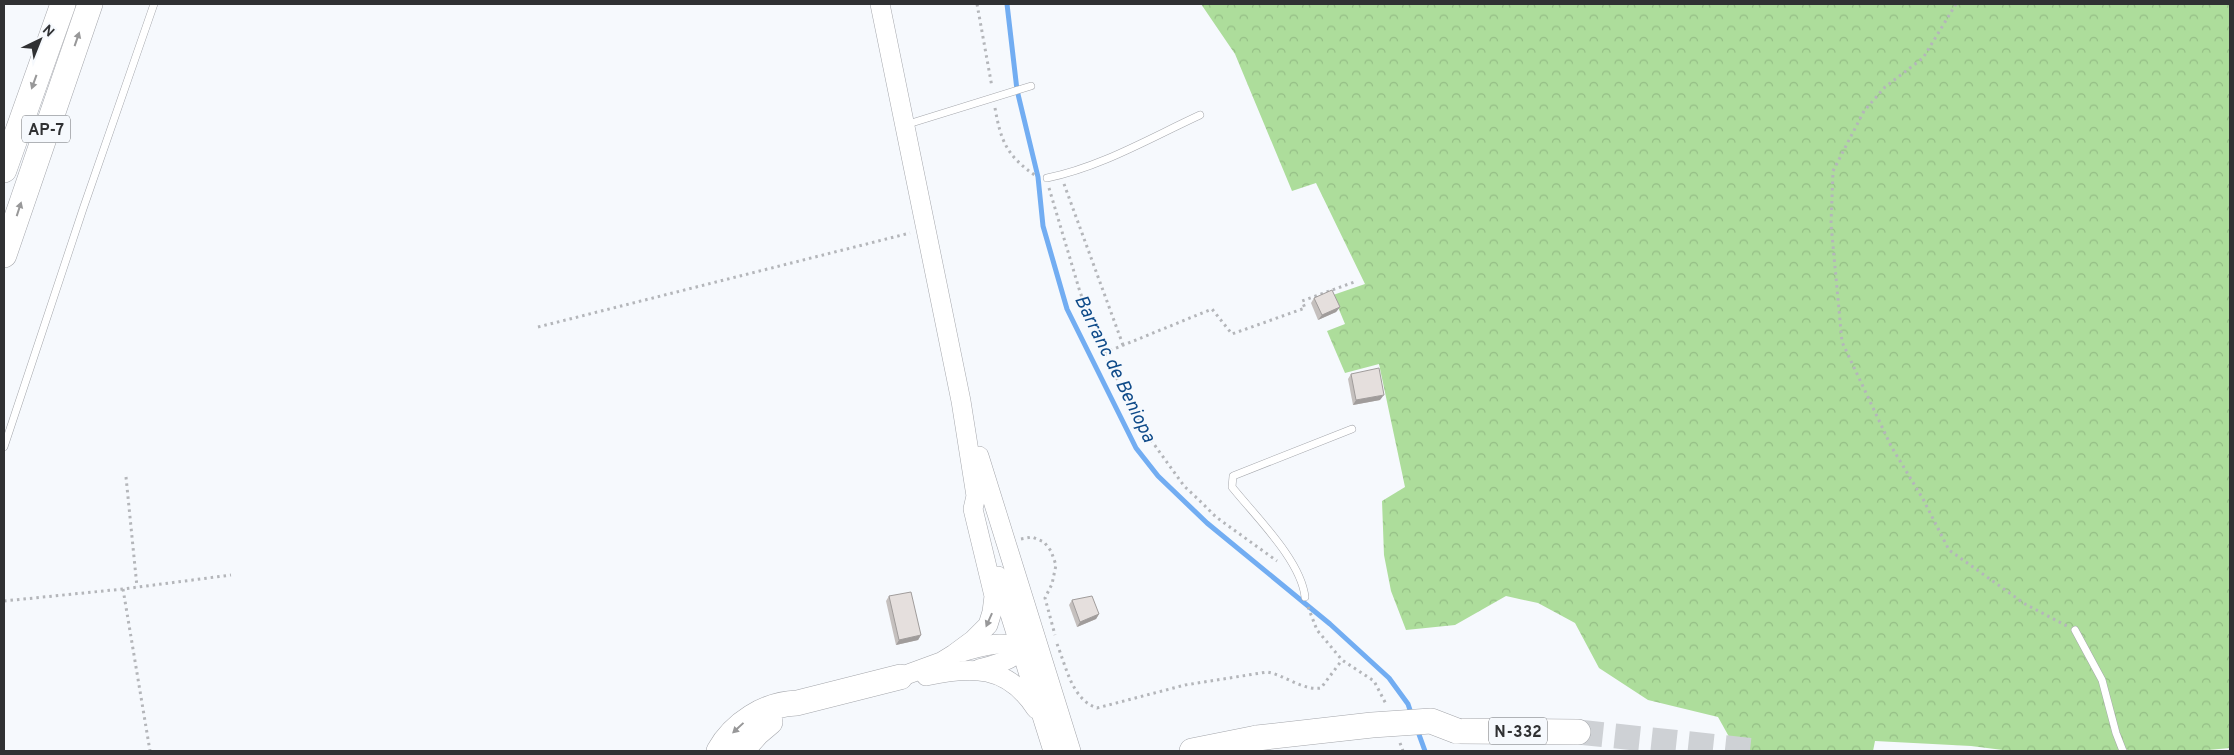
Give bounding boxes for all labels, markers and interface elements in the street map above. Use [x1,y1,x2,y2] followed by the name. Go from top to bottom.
[15,15,65,65] north arrow
[38,22,57,41] text: N
[74,31,81,46] one-way arrow
[30,75,37,90] one-way arrow
[22,116,70,142] road number: AP-7
[15,201,23,216] one-way arrow
[1068,291,1160,447] water label: Barranc de Beniopa
[984,613,992,627] one-way arrow
[1489,718,1547,744] road number: N-332
[732,722,744,734] one-way arrow

